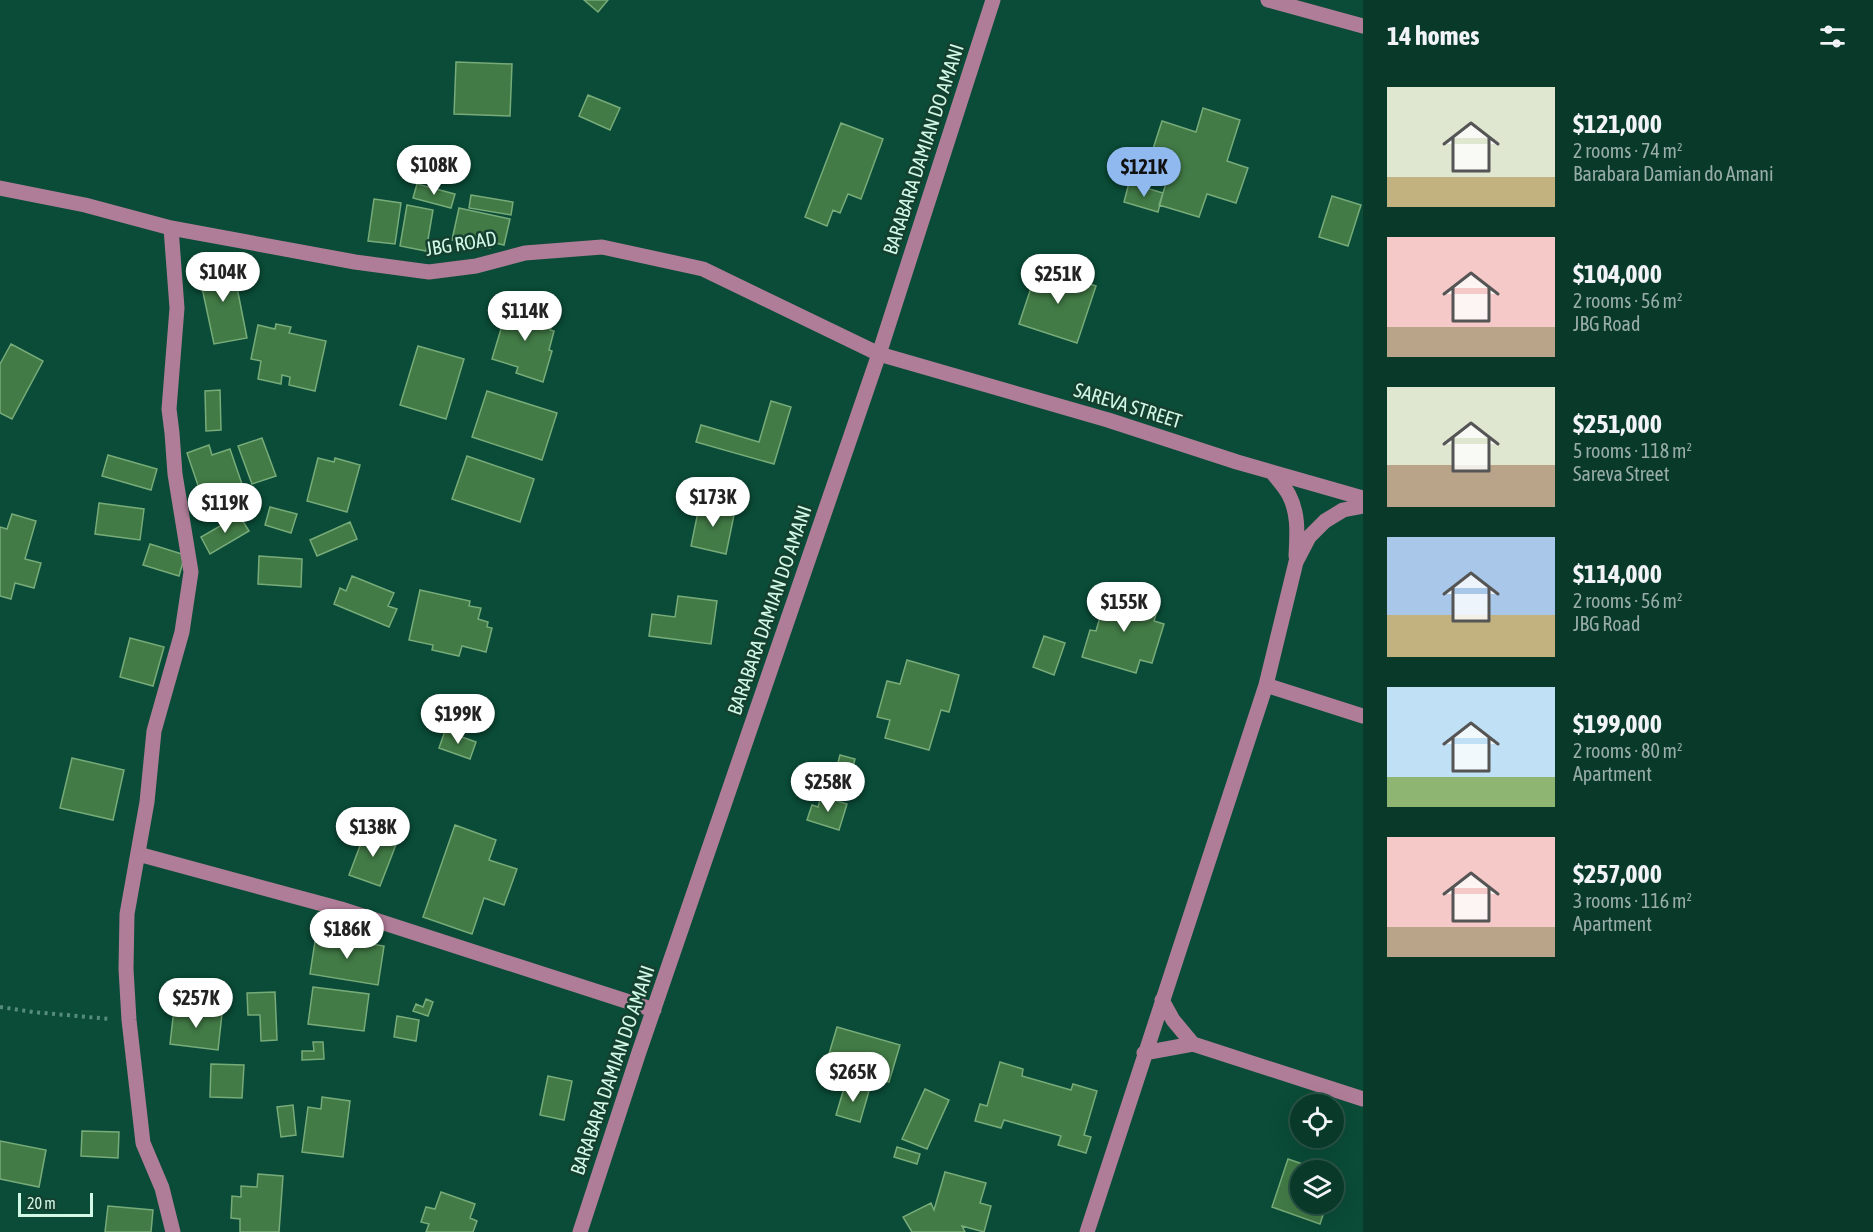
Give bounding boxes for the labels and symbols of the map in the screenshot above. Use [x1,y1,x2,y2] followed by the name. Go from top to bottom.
[878,41,968,257] street label: BARABARA DAMIAN DO AMANI
[392,145,476,196] pin: $108K
[1102,147,1186,198] pin: $121K
[424,226,498,260] street label: JBG ROAD
[181,252,265,303] pin: $104K
[1016,254,1100,305] pin: $251K
[483,291,567,342] pin: $114K
[1071,378,1185,432] street label: SAREVA STREET
[671,477,755,528] pin: $173K
[183,483,267,534] pin: $119K
[722,502,816,718] street label: BARABARA DAMIAN DO AMANI
[1082,582,1166,633] pin: $155K
[416,694,500,745] pin: $199K
[786,762,870,813] pin: $258K
[331,807,415,858] pin: $138K
[305,909,389,960] pin: $186K
[565,962,659,1178] street label: BARABARA DAMIAN DO AMANI
[154,978,238,1029] pin: $257K
[811,1052,895,1103] pin: $265K
[18,1190,93,1218] scale bar

